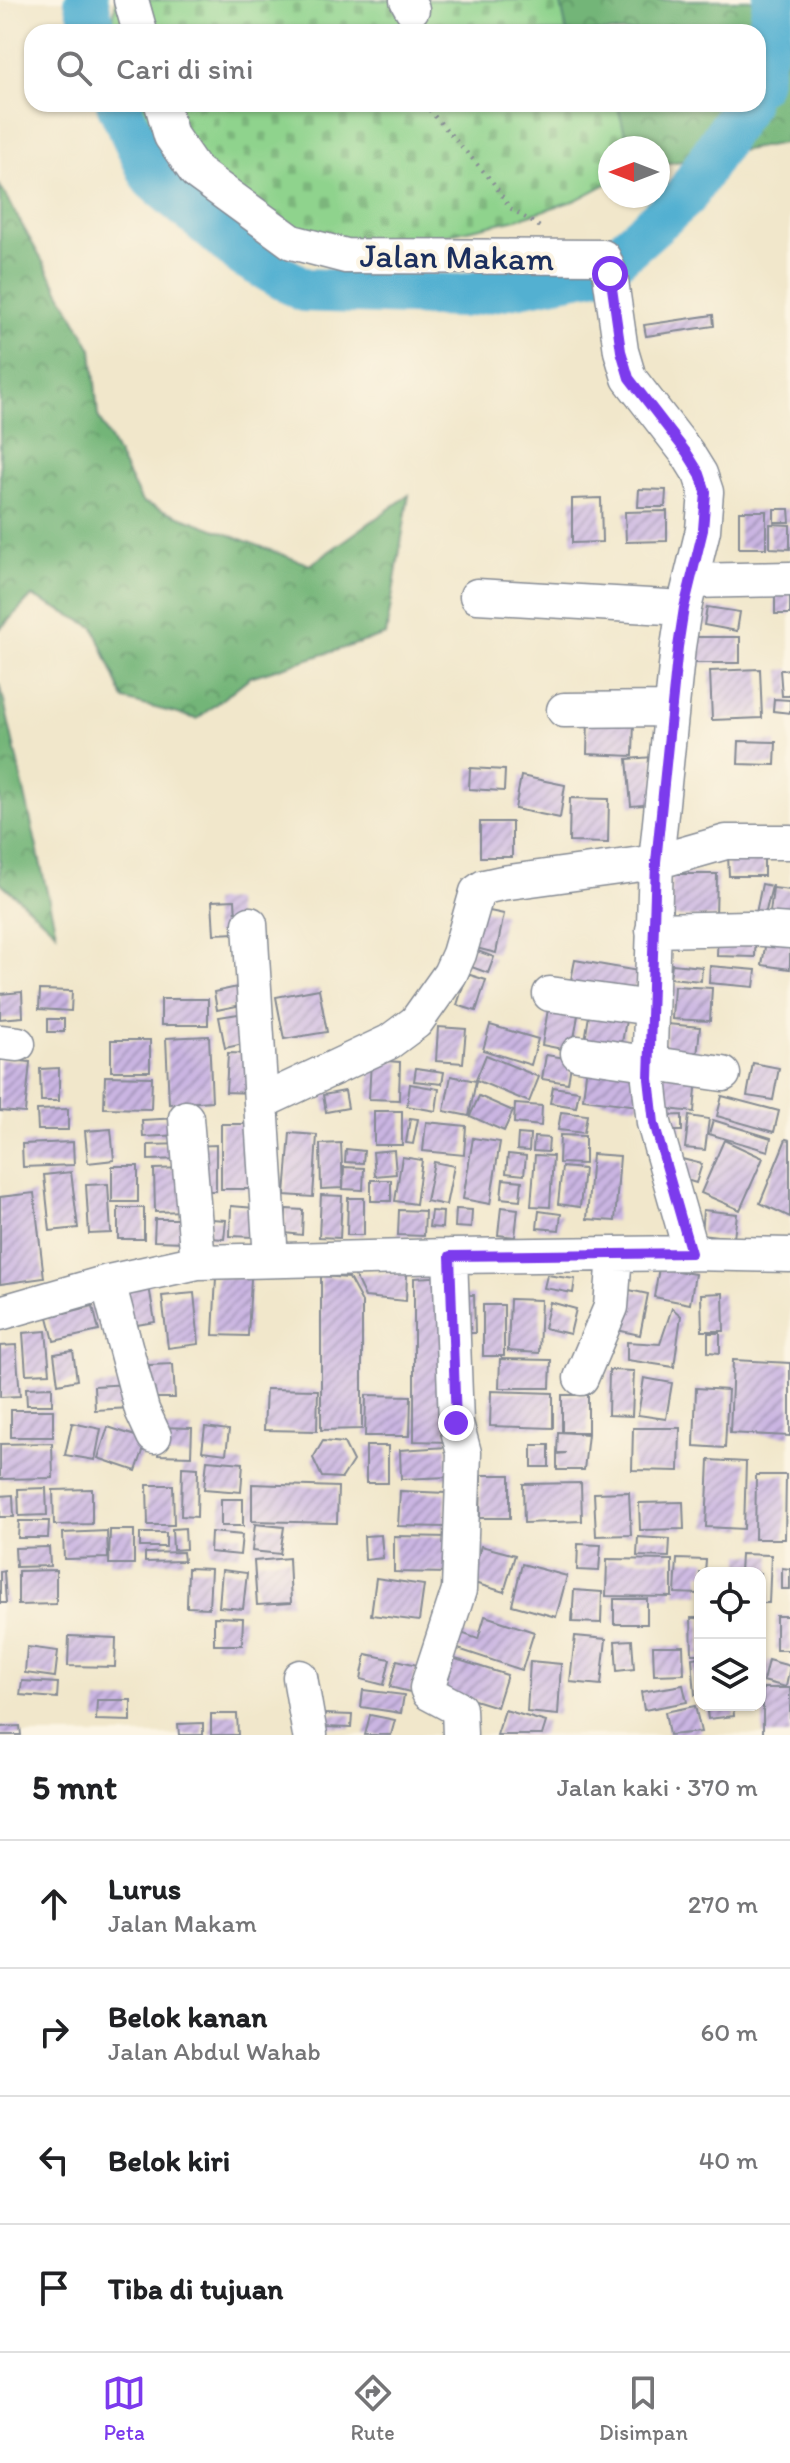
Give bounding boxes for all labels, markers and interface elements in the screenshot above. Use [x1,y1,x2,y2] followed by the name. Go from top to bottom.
[24,24,766,112] search box
[52,46,96,90] icon: search
[116,50,254,87] text: Cari di sini
[598,136,670,208] north arrow
[359,235,555,279] street label: Jalan Makam
[592,256,628,292] route start
[438,1405,474,1441] route end
[694,1567,766,1711] map controls
[694,1567,766,1639] button: locate
[694,1639,766,1711] button: layers
[32,1767,117,1808] text: 5 mnt
[557,1771,758,1803] text: Jalan kaki · 370 m
[108,1870,181,1907] text: Lurus
[32,1882,76,1926] icon: ahead
[688,1888,758,1920] text: 270 m
[108,1907,257,1939] text: Jalan Makam
[108,1998,267,2035] text: Belok kanan
[32,2010,76,2054] icon: right
[701,2016,758,2048] text: 60 m
[108,2035,321,2067] text: Jalan Abdul Wahab
[32,2138,76,2182] icon: left
[108,2142,230,2179] text: Belok kiri
[699,2144,758,2176] text: 40 m
[32,2266,76,2310] icon: arrive
[108,2270,283,2307] text: Tiba di tujuan
[102,2371,146,2446] tab: Peta
[350,2371,395,2446] tab: Rute
[599,2371,688,2446] tab: Disimpan

